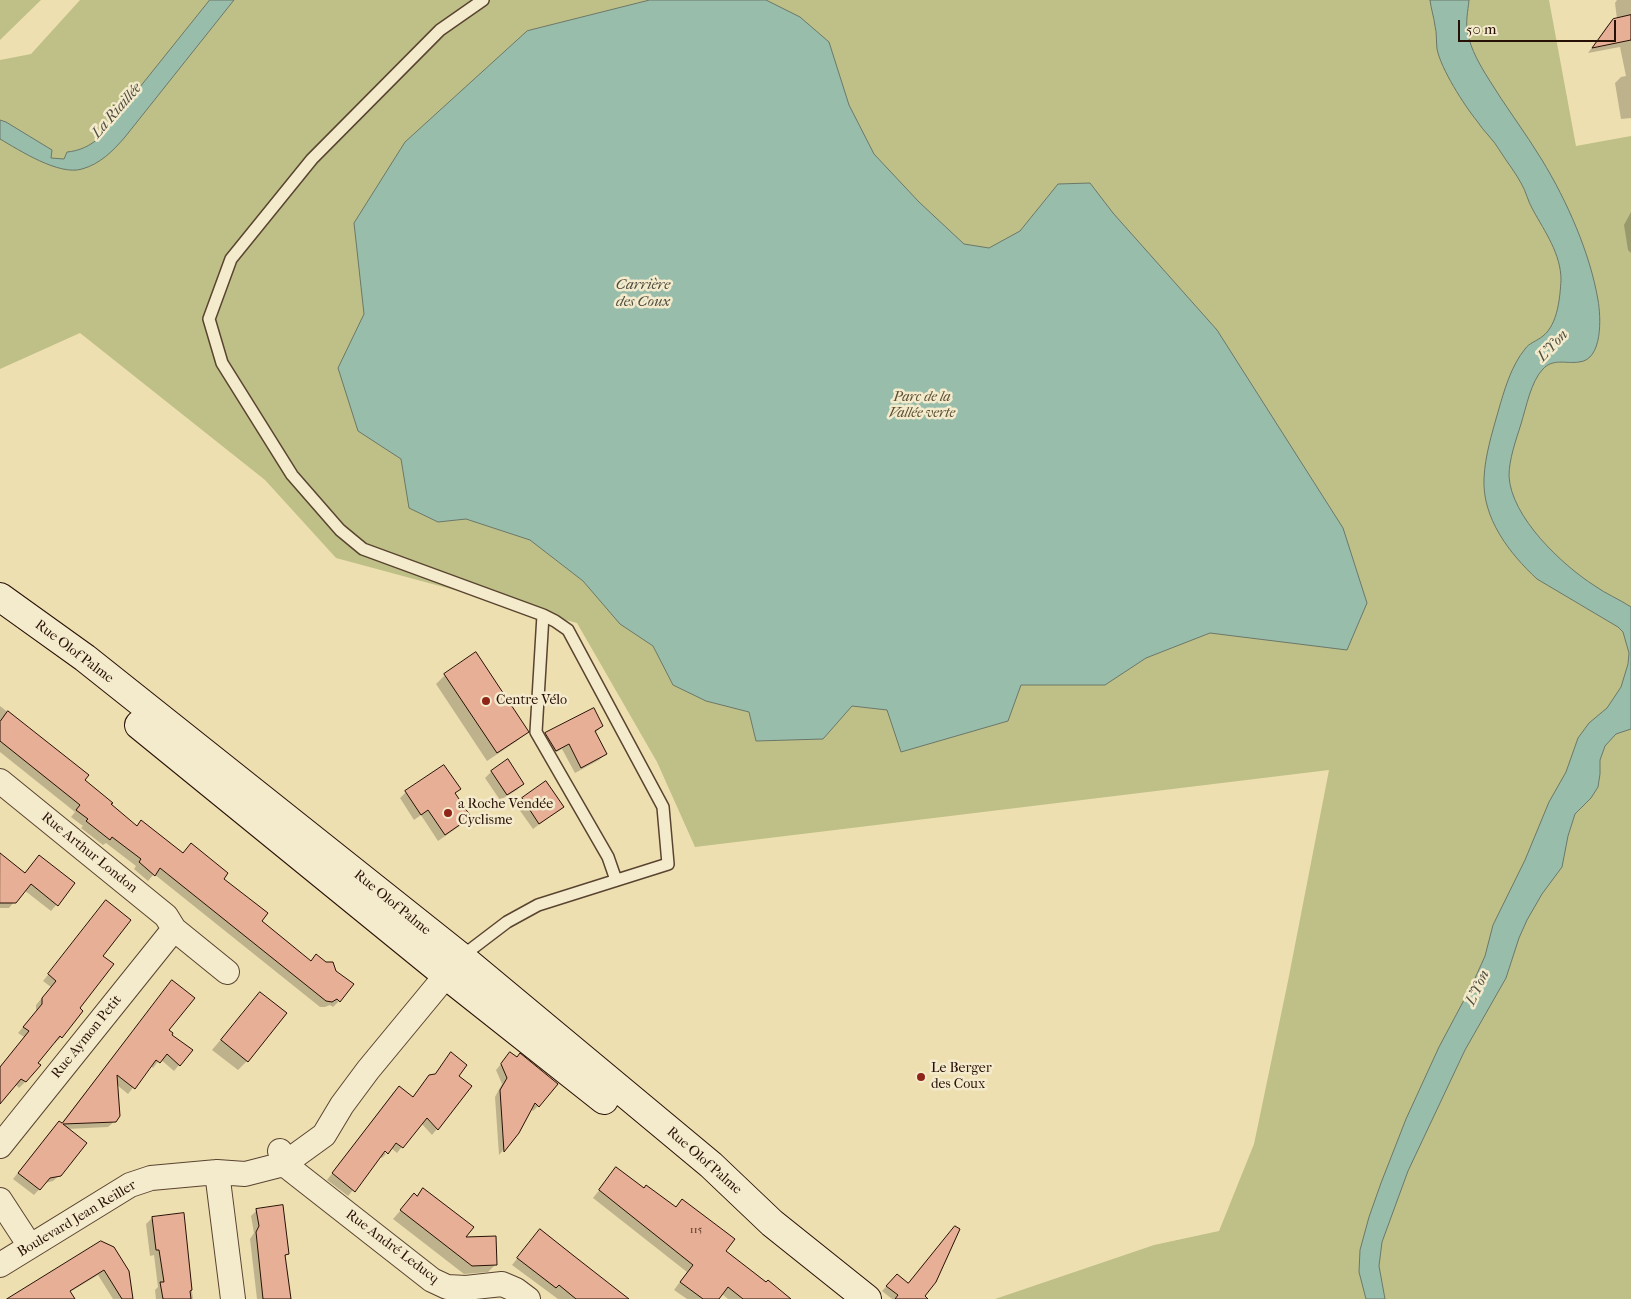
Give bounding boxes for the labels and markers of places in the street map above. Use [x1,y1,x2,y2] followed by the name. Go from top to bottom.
[496,693,567,709] place label: Centre Vélo
[480,695,492,707] marker: Centre Vélo
[458,797,553,830] place label: a Roche Vendée Cyclisme
[442,807,454,819] marker: a Roche Vendée Cyclisme
[931,1061,992,1094] place label: Le Berger des Coux
[915,1071,927,1083] marker: Le Berger des Coux

